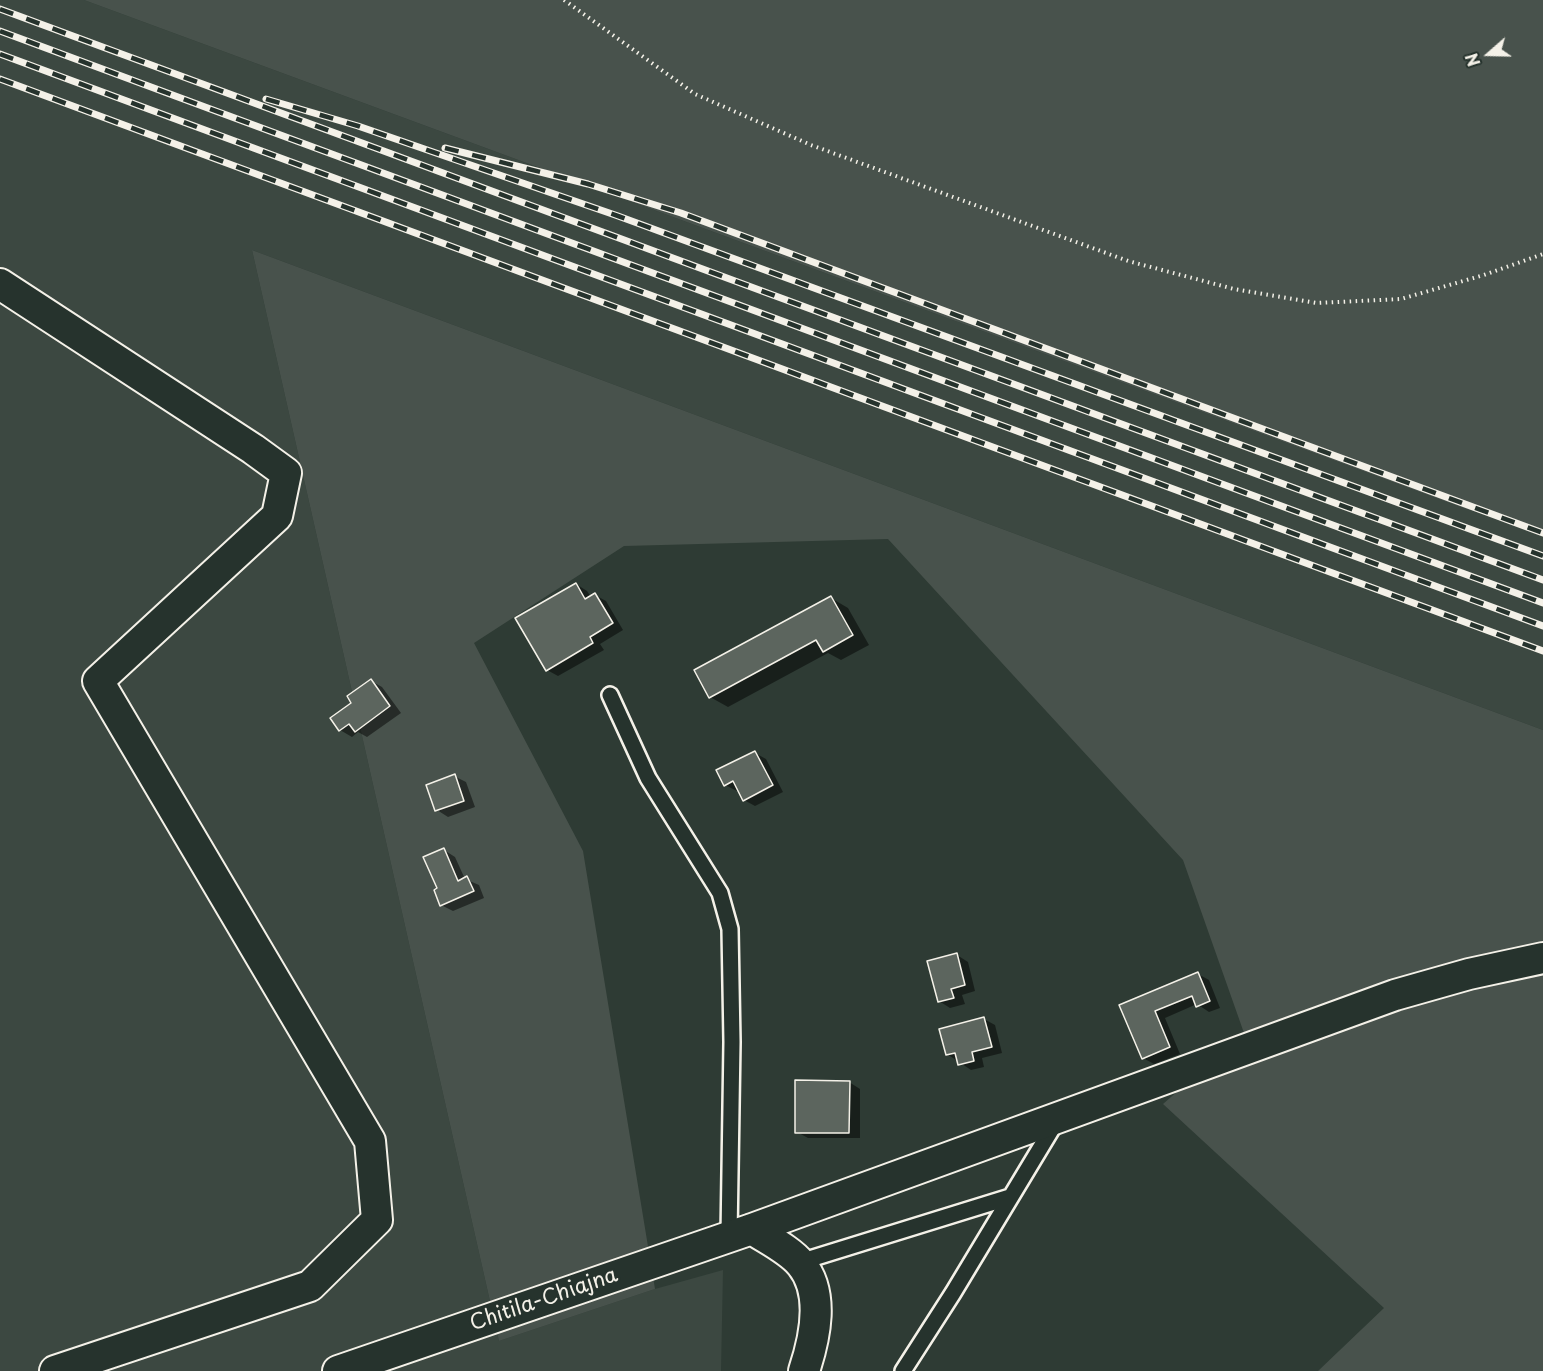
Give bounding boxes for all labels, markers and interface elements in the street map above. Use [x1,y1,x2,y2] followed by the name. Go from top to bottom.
[1459,24,1519,84] north arrow
[1459,50,1486,70] text: N
[467,1263,621,1337] street label: Chitila-Chiajna

